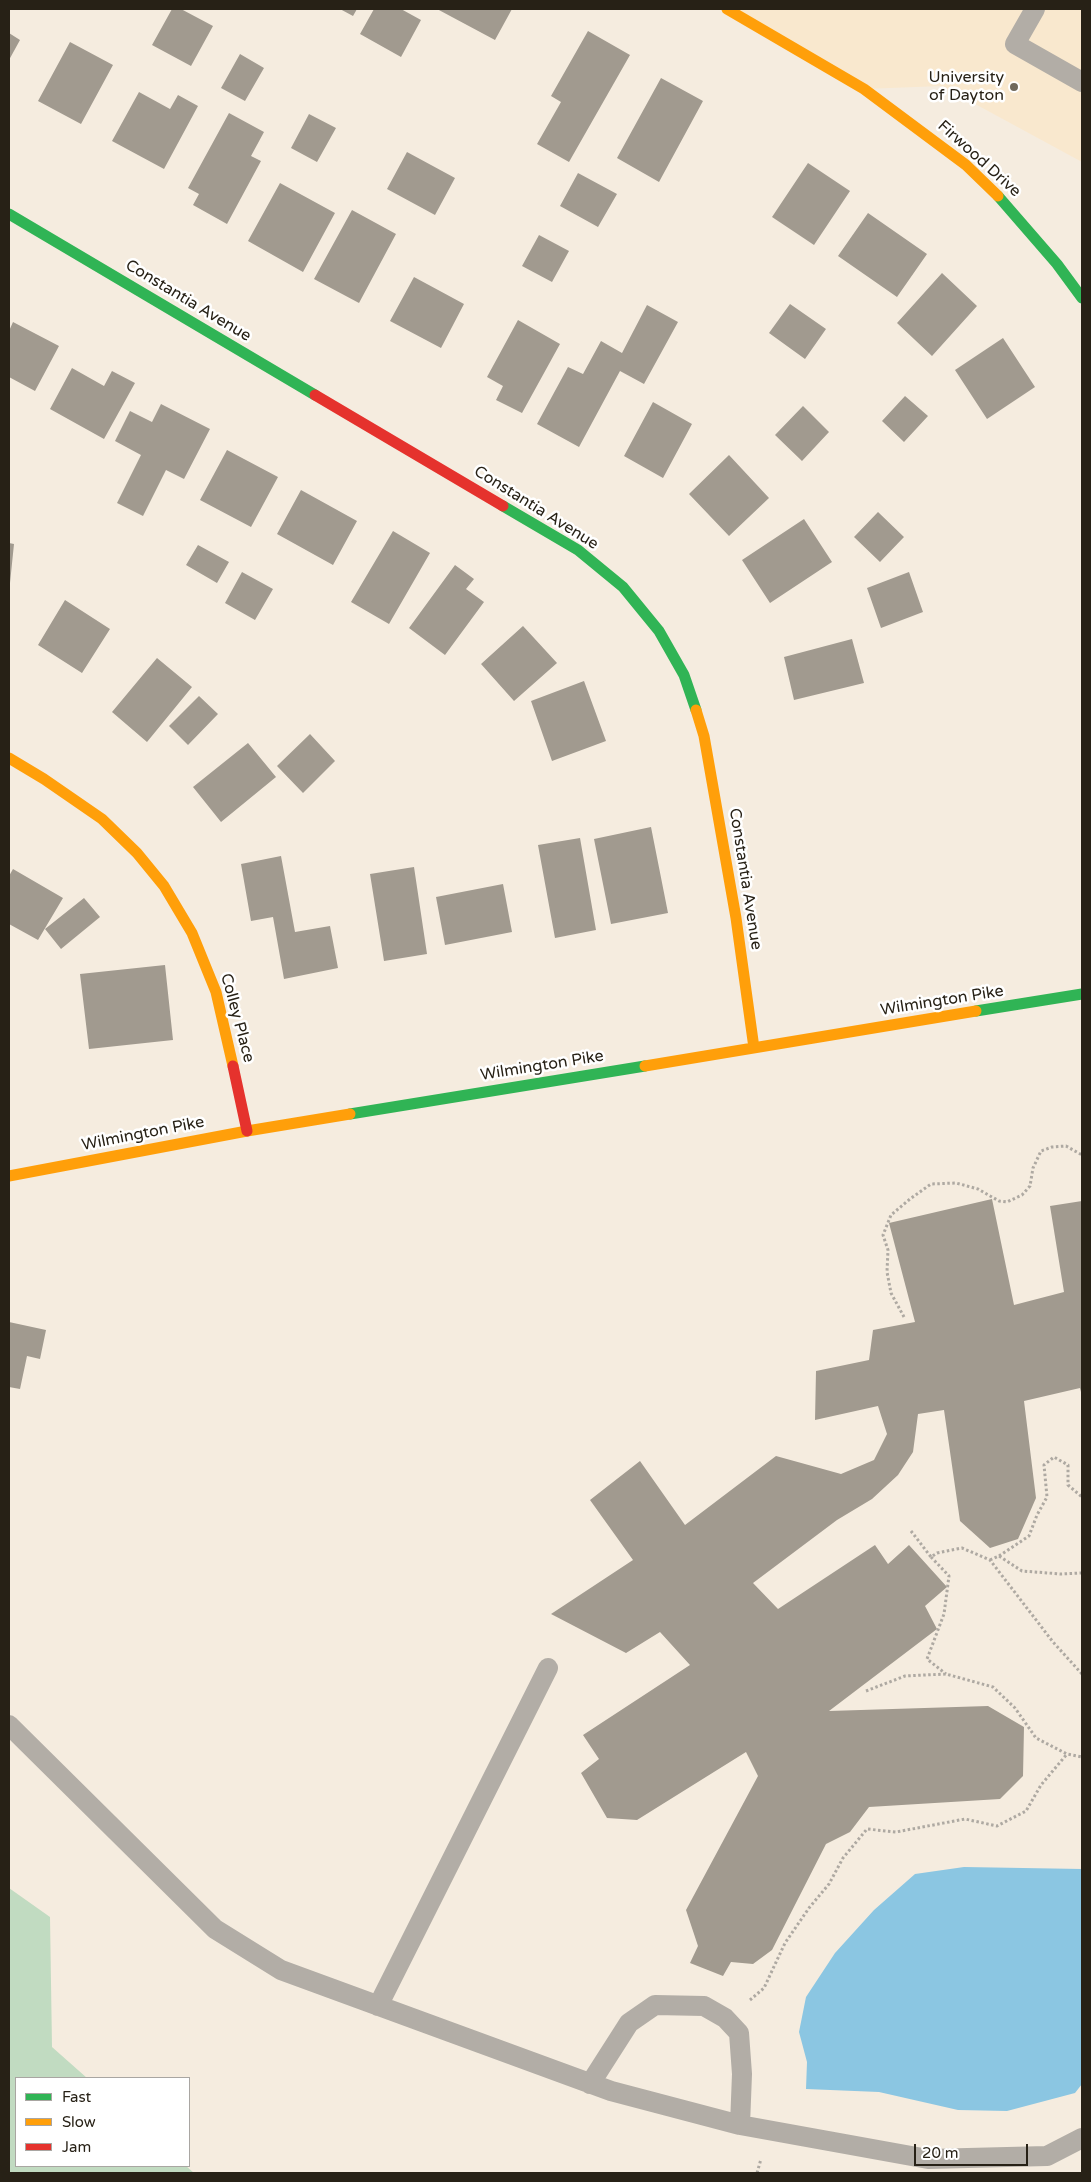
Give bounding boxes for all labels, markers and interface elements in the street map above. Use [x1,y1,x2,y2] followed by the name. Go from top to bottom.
[929,68,1004,106] place label: University of Dayton
[1008,81,1020,93] marker: University of Dayton
[933,117,1025,201] street label: Firwood Drive
[122,256,254,346] street label: Constantia Avenue
[470,462,602,554] street label: Constantia Avenue
[724,807,766,951] street label: Constantia Avenue
[216,971,258,1065] street label: Colley Place
[879,982,1005,1020] street label: Wilmington Pike
[479,1047,605,1085] street label: Wilmington Pike
[80,1113,206,1155] street label: Wilmington Pike
[15,2077,190,2167] legend
[62,2088,91,2106] text: Fast
[62,2113,96,2131] text: Slow
[916,2134,1030,2166] scale bar
[62,2138,91,2156] text: Jam
[922,2144,959,2162] text: 20 m

